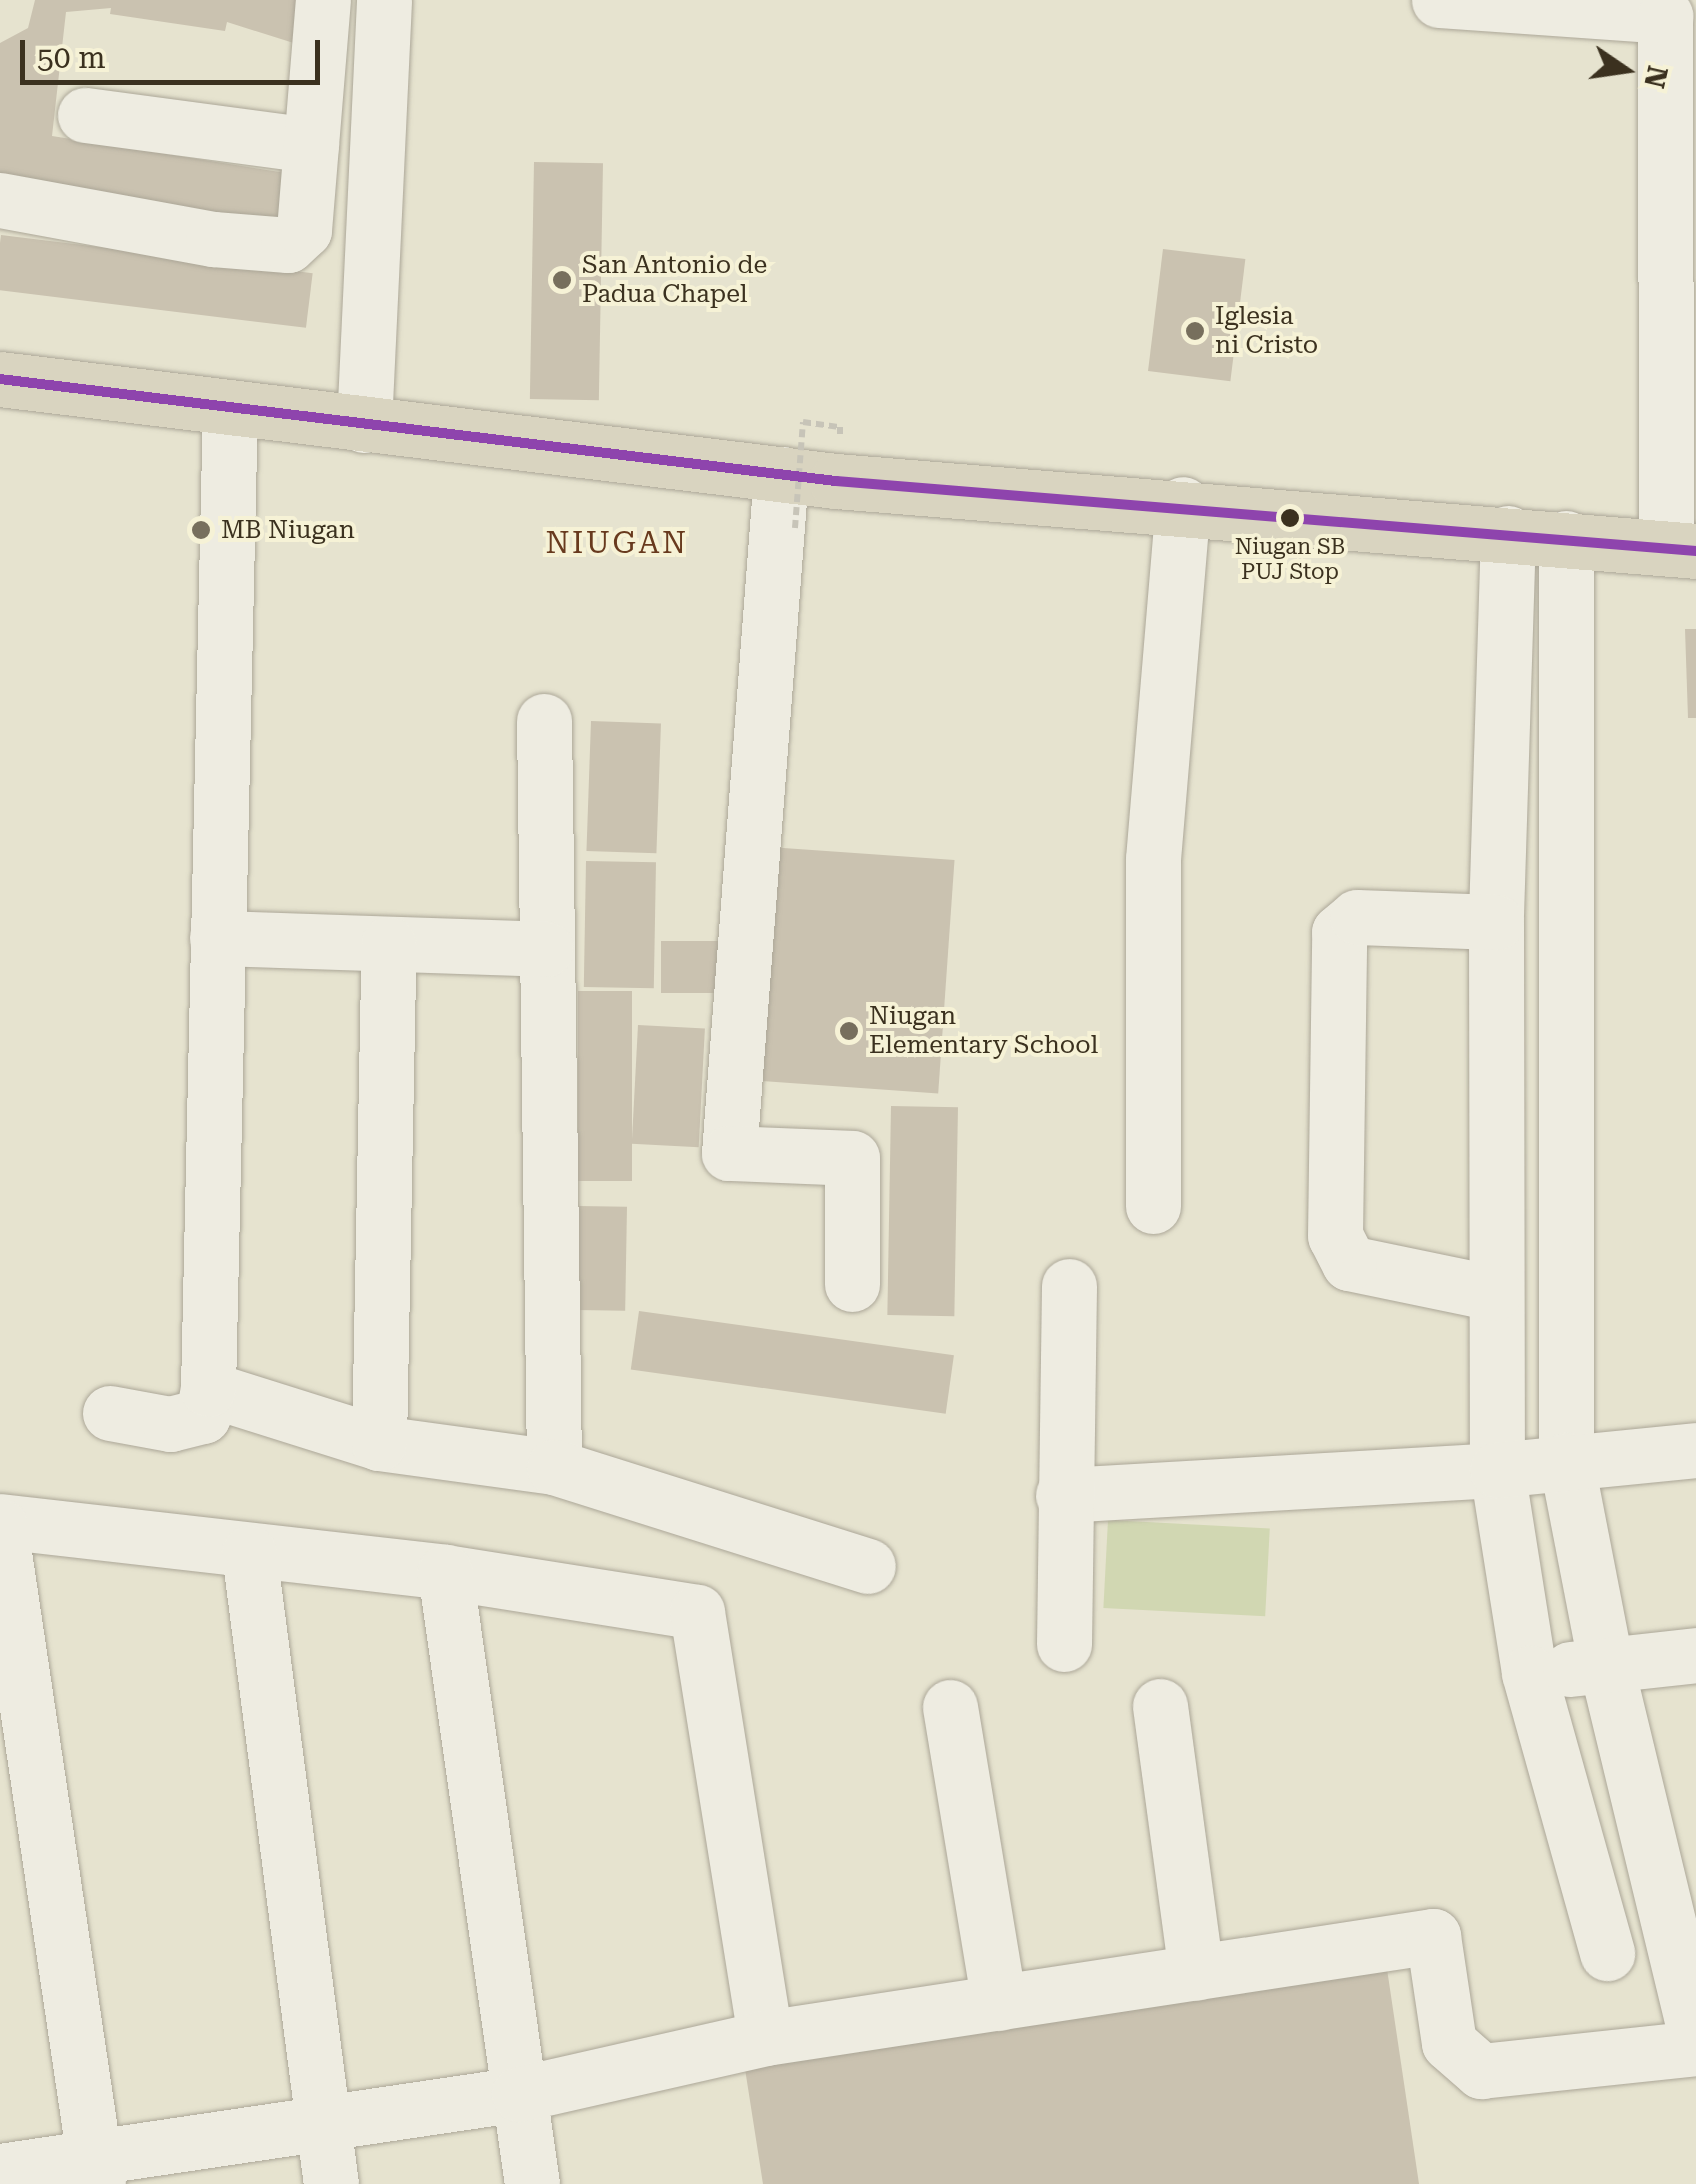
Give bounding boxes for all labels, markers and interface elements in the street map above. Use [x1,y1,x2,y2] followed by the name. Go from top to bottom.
[25,20,325,82] scale bar
[1576,20,1676,120] north arrow
[37,40,106,75] text: 50 m
[1637,63,1674,91] text: N
[582,251,767,310] place label: San Antonio de Padua Chapel
[551,269,573,291] marker: San Antonio de Padua Chapel
[1215,302,1318,361] place label: Iglesia ni Cristo
[1184,320,1206,342] marker: Iglesia ni Cristo
[1280,508,1300,528] marker: Niugan SB PUJ Stop
[221,515,355,545] place label: MB Niugan
[190,519,212,541] marker: MB Niugan
[546,525,688,561] district label: NIUGAN
[1235,533,1345,584] place label: Niugan SB PUJ Stop
[869,1002,1098,1061] place label: Niugan Elementary School
[838,1020,860,1042] marker: Niugan Elementary School

